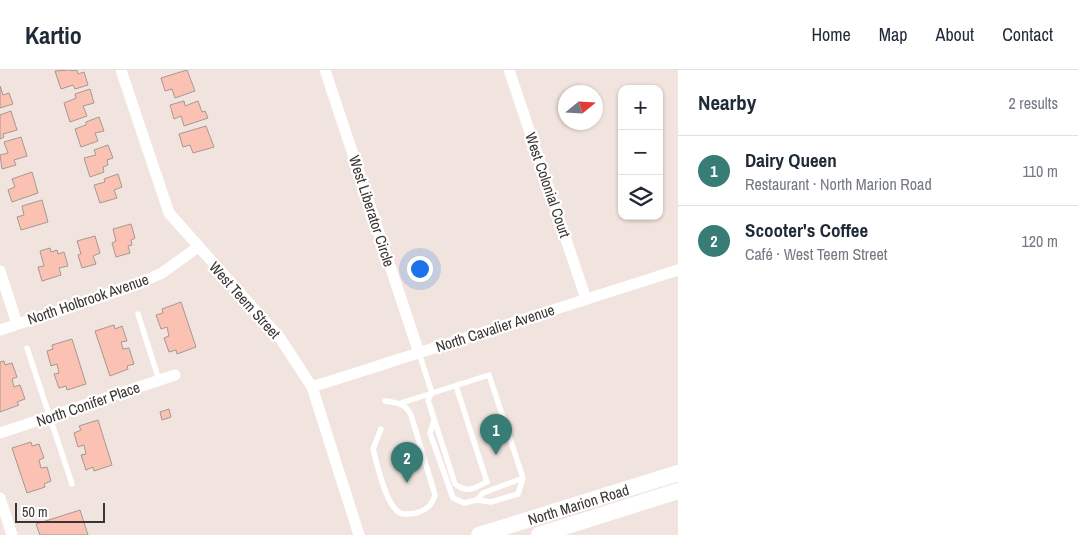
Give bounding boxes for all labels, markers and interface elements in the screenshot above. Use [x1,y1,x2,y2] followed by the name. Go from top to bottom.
[25,19,82,51] text: Kartio
[811,22,851,47] text: Home
[879,22,908,47] text: Map
[936,22,974,47] text: About
[1002,22,1053,47] text: Contact
[558,85,603,130] north arrow
[618,85,663,220] map controls
[618,85,663,130] button: +
[698,88,756,117] text: Nearby
[1008,92,1058,114] text: 2 results
[520,130,576,241] street label: West Colonial Court
[618,130,663,175] button: −
[745,147,837,173] text: Dairy Queen
[344,153,400,270] street label: West Liberator Circle
[710,160,718,182] text: 1
[1022,160,1058,182] text: 110 m
[745,173,932,195] text: Restaurant · North Marion Road
[618,175,663,220] button: layers
[745,217,868,243] text: Scooter's Coffee
[710,230,718,252] text: 2
[1022,230,1058,252] text: 120 m
[745,243,887,265] text: Café · West Teem Street
[407,256,433,282] your location
[205,257,286,344] street label: West Teem Street
[25,268,152,330] street label: North Holbrook Avenue
[433,299,557,357] street label: North Cavalier Avenue
[34,376,143,432] street label: North Conifer Place
[480,414,512,455] pin: 1
[391,442,423,483] pin: 2
[525,478,631,530] street label: North Marion Road
[15,500,105,523] scale bar
[22,503,48,521] text: 50 m

